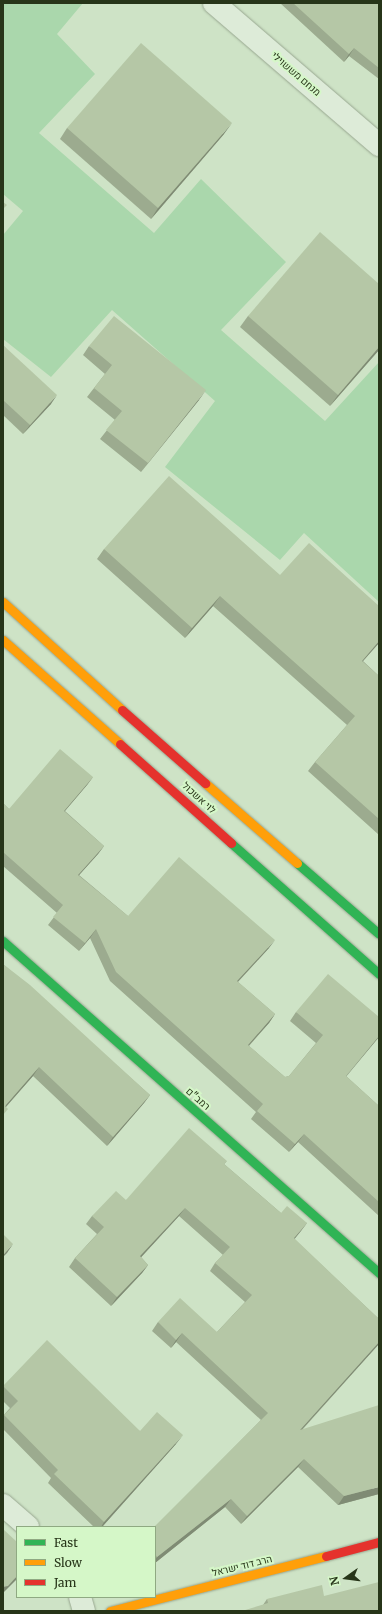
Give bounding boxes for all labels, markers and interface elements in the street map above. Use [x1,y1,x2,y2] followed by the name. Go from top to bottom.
[269,49,323,99] street label: מנחם מששוילי
[180,780,218,816] street label: לוי אשכול
[184,1085,212,1113] street label: רמב"ם
[16,1526,156,1598] legend
[54,1535,78,1550] text: Fast
[211,1553,273,1579] street label: הרב דוד ישראל
[54,1555,82,1570] text: Slow
[326,1558,366,1598] north arrow
[54,1575,76,1590] text: Jam
[327,1575,342,1587] text: N

